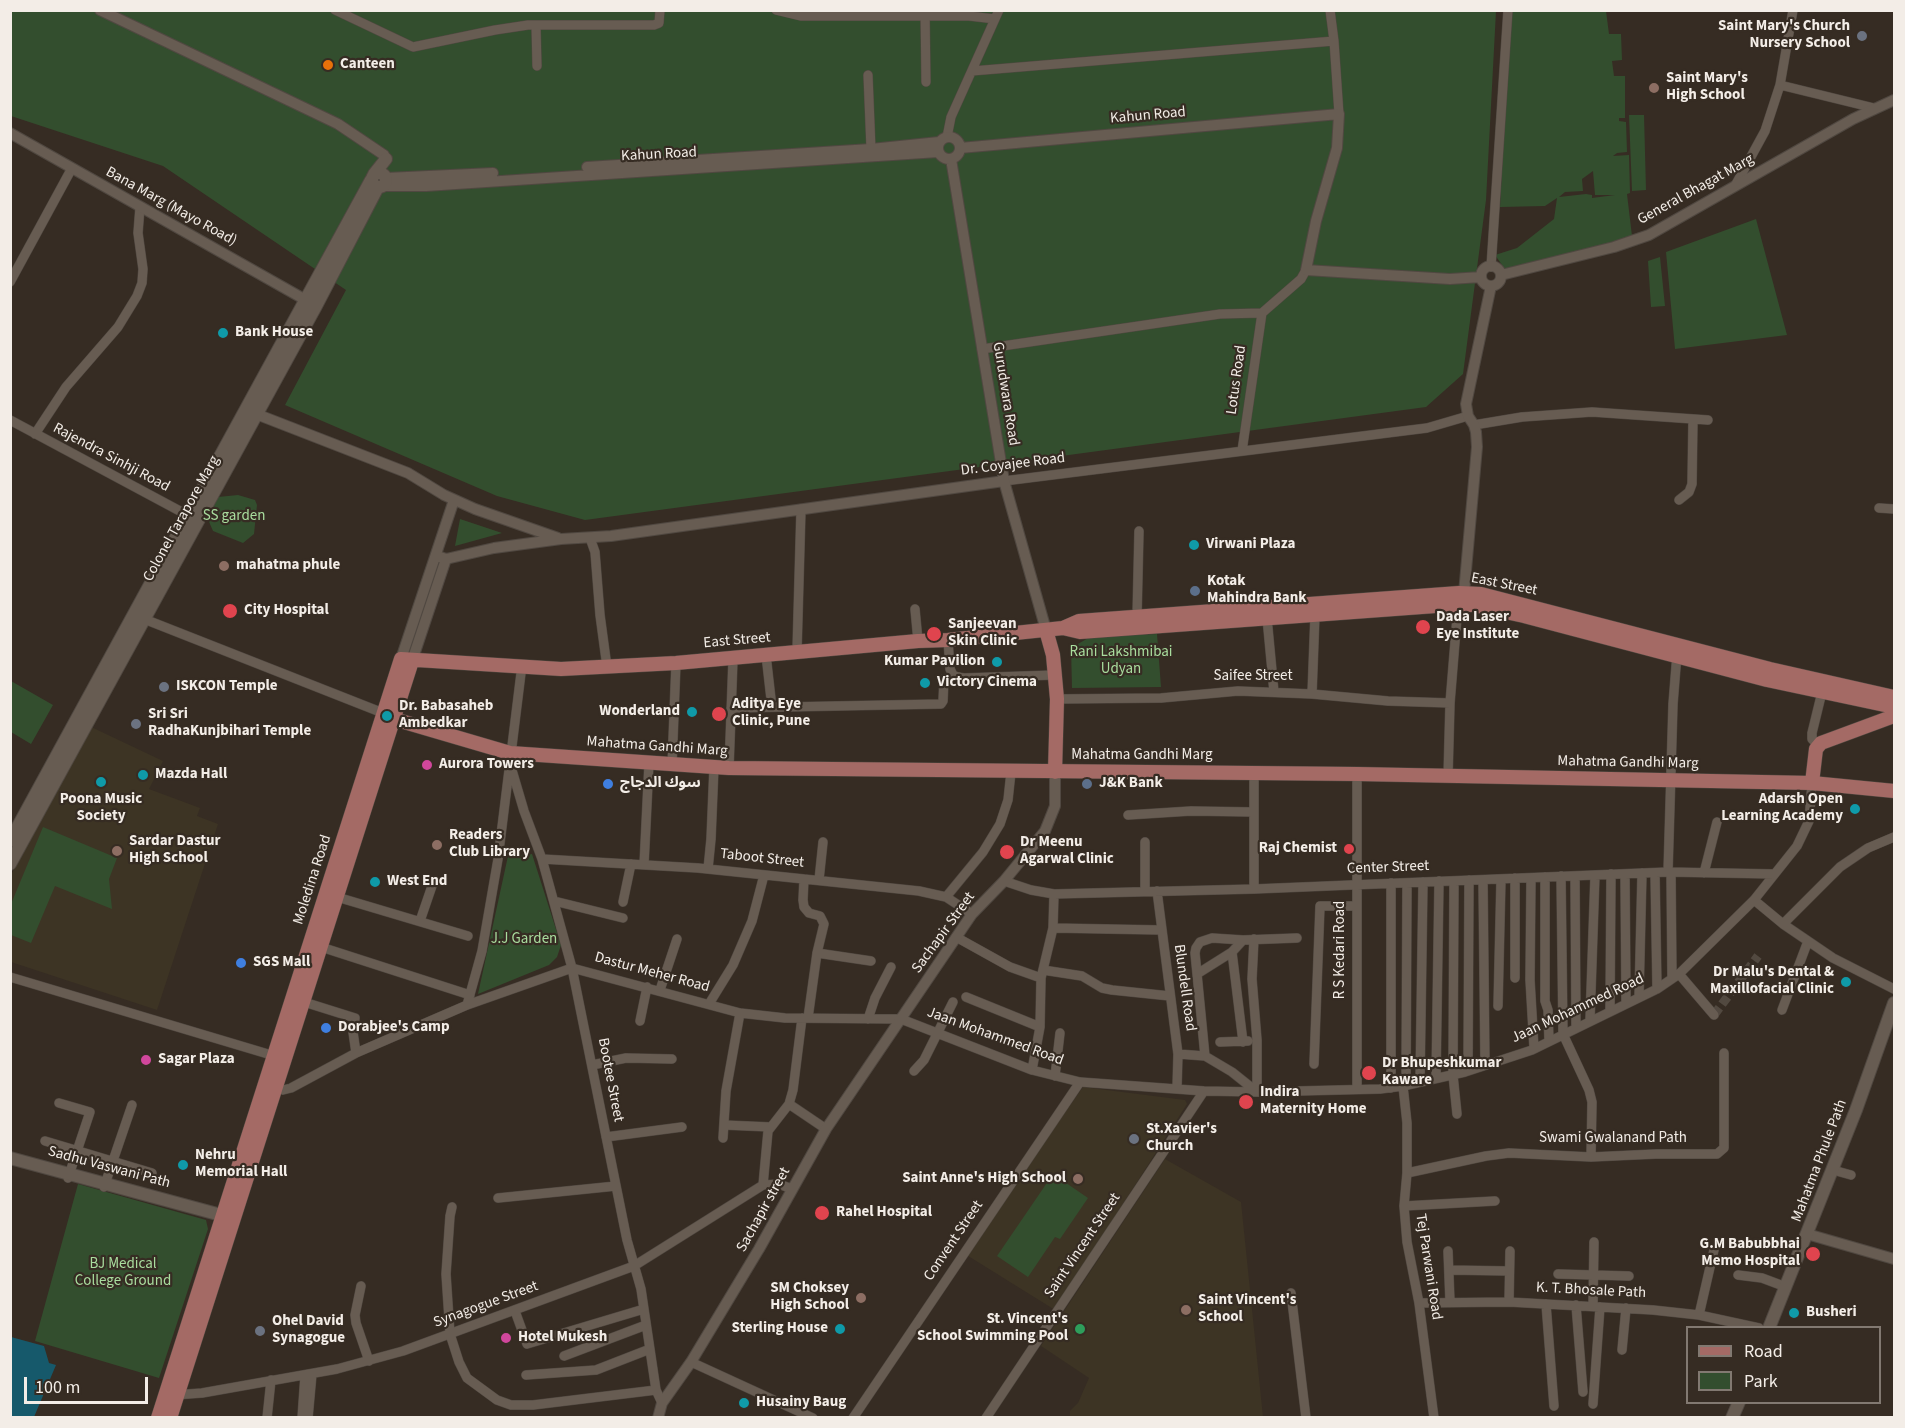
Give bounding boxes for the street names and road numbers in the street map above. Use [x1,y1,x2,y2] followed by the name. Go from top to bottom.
[1109,104,1187,128] street label: Kahun Road
[621,144,697,166] street label: Kahun Road
[1635,151,1757,229] street label: General Bhagat Marg
[102,163,240,251] street label: Bana Marg (Mayo Road)
[988,341,1022,447] street label: Gurudwara Road
[1223,344,1251,416] street label: Lotus Road
[49,420,173,496] street label: Rajendra Sinhji Road
[960,450,1066,480] street label: Dr. Coyajee Road
[140,453,224,585] street label: Colonel Tarapore Marg
[1469,570,1539,600] street label: East Street
[703,629,771,653] street label: East Street
[1214,668,1292,686] street label: Saifee Street
[586,733,728,761] street label: Mahatma Gandhi Marg
[1071,747,1213,765] street label: Mahatma Gandhi Marg
[1557,753,1699,773] street label: Mahatma Gandhi Marg
[290,833,336,927] street label: Moledina Road
[719,846,805,872] street label: Taboot Street
[1347,858,1429,878] street label: Center Street
[909,889,979,977] street label: Sachapir Street
[1332,901,1350,999] street label: R S Kedari Road
[1169,943,1199,1033] street label: Blundell Road
[592,949,712,997] street label: Dastur Meher Road
[1509,970,1647,1048] street label: Jaan Mohammed Road
[924,1004,1066,1070] street label: Jaan Mohammed Road
[593,1036,627,1124] street label: Bootee Street
[1788,1097,1852,1225] street label: Mahatma Phule Path
[1539,1130,1687,1148] street label: Swami Gwalanand Path
[46,1143,172,1193] street label: Sadhu Vaswani Path
[733,1164,795,1256] street label: Sachapir street
[1041,1190,1125,1302] street label: Saint Vincent Street
[920,1197,988,1285] street label: Convent Street
[1411,1213,1445,1321] street label: Tej Parwani Road
[431,1278,541,1332] street label: Synagogue Street
[1535,1279,1647,1303] street label: K. T. Bhosale Path

